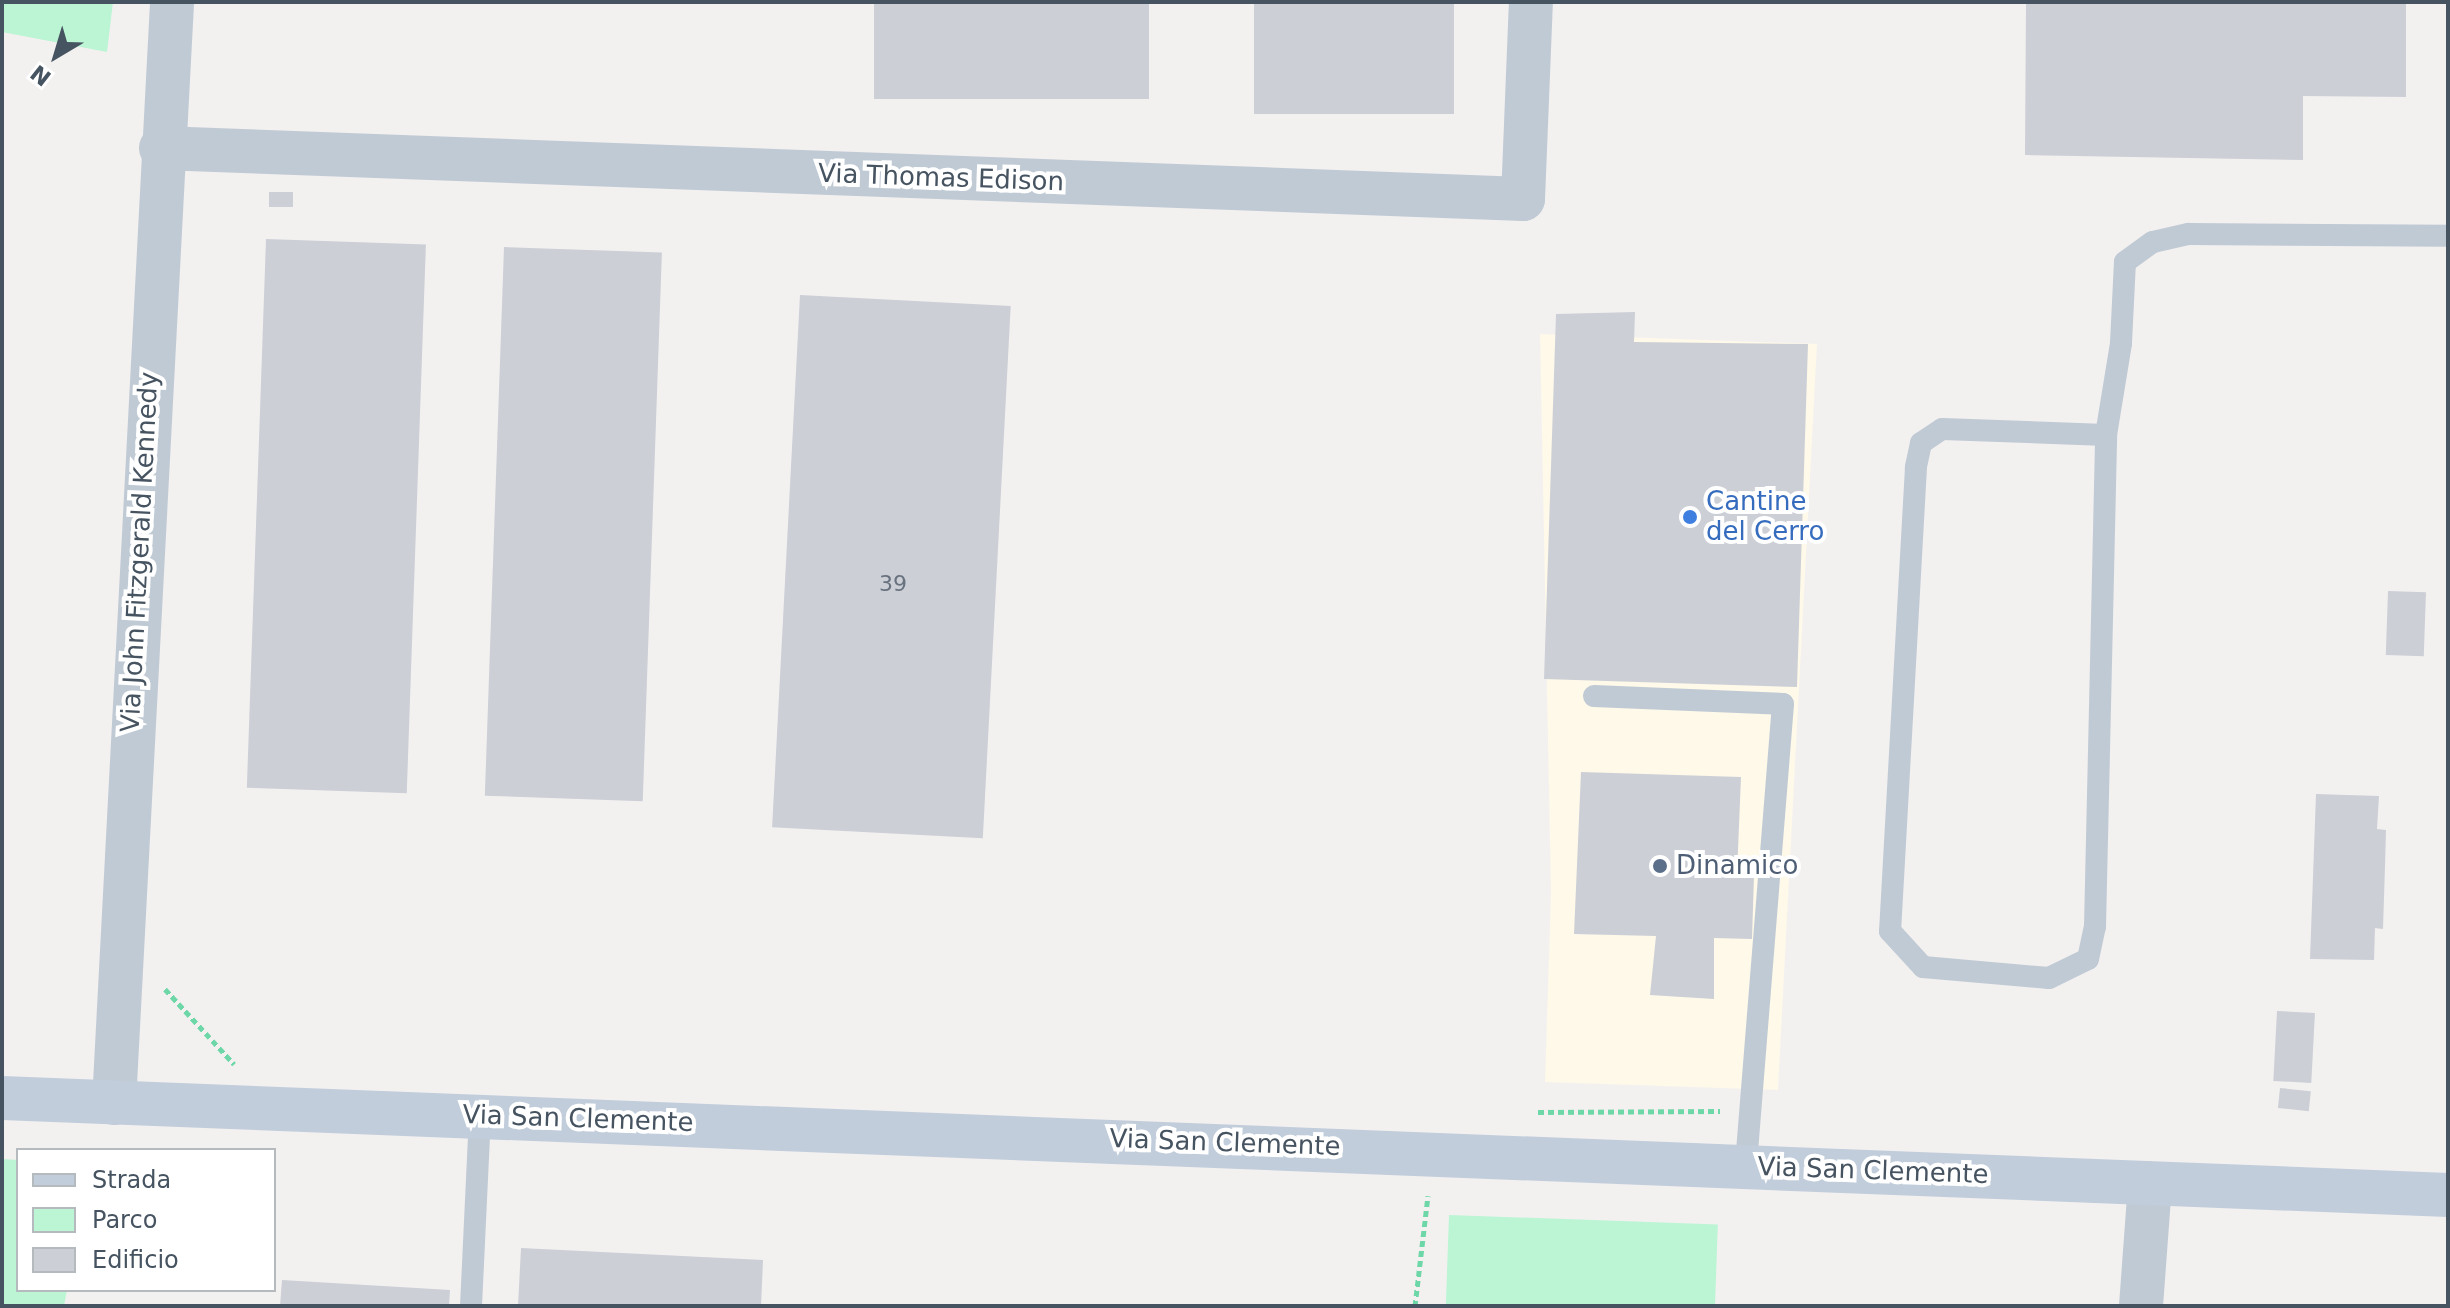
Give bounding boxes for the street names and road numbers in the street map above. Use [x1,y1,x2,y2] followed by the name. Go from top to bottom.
[818,158,1064,198] street label: Via Thomas Edison
[115,371,165,733] street label: Via John Fitzgerald Kennedy
[462,1099,694,1139] street label: Via San Clemente
[1109,1123,1341,1163] street label: Via San Clemente
[1757,1151,1989,1191] street label: Via San Clemente

